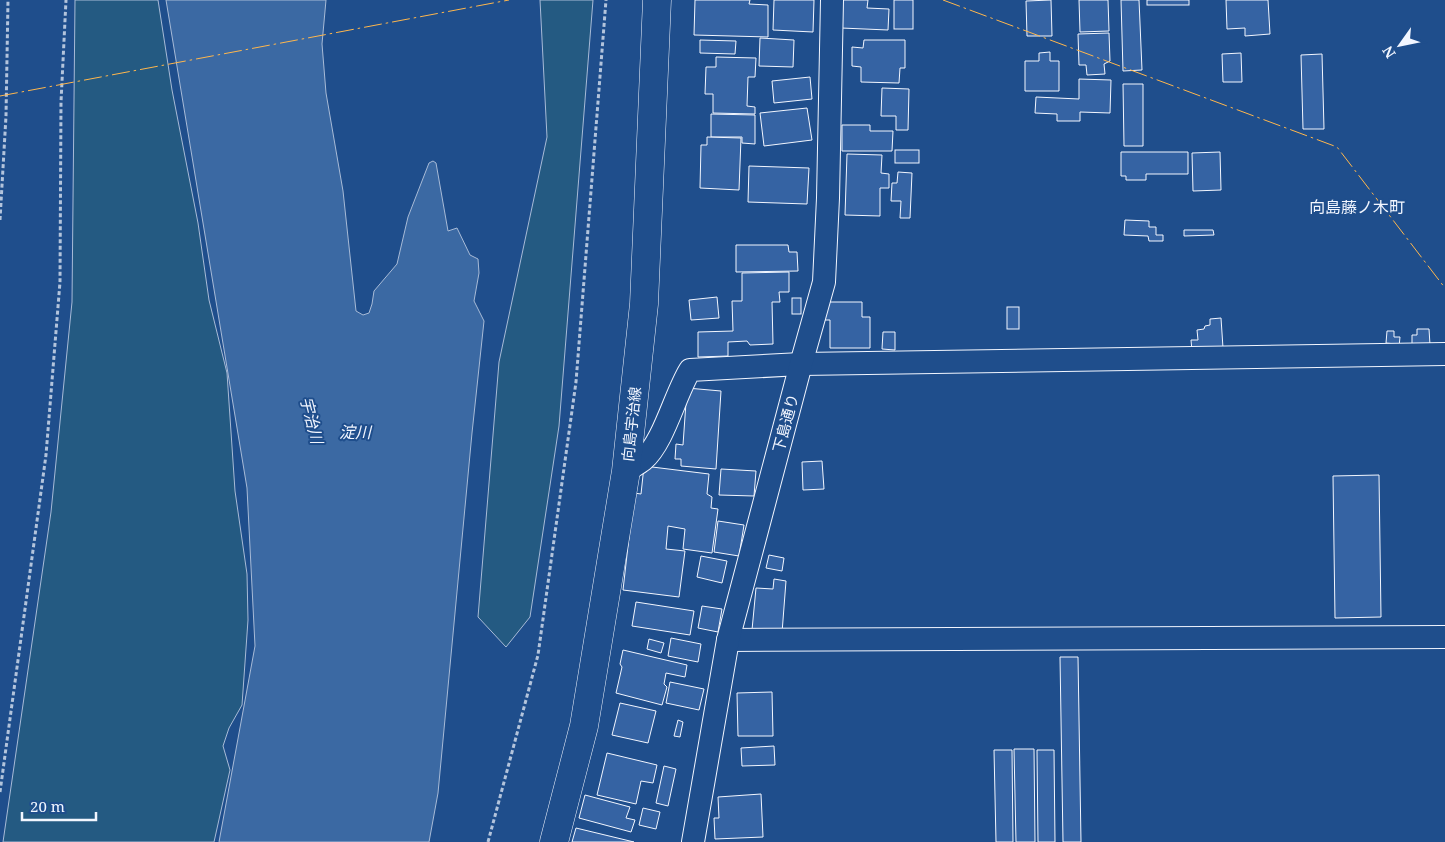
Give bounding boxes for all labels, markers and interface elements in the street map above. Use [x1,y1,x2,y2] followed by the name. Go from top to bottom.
[1375,20,1425,70] north arrow
[1378,43,1400,62] text: N
[1309,196,1405,218] district label: 向島藤ノ木町
[617,386,645,462] street label: 向島宇治線
[768,391,802,455] street label: 下島通り
[296,394,329,448] water label: 宇治川
[339,421,373,443] water label: 淀川
[22,790,96,822] scale bar
[30,796,65,816] text: 20 m

